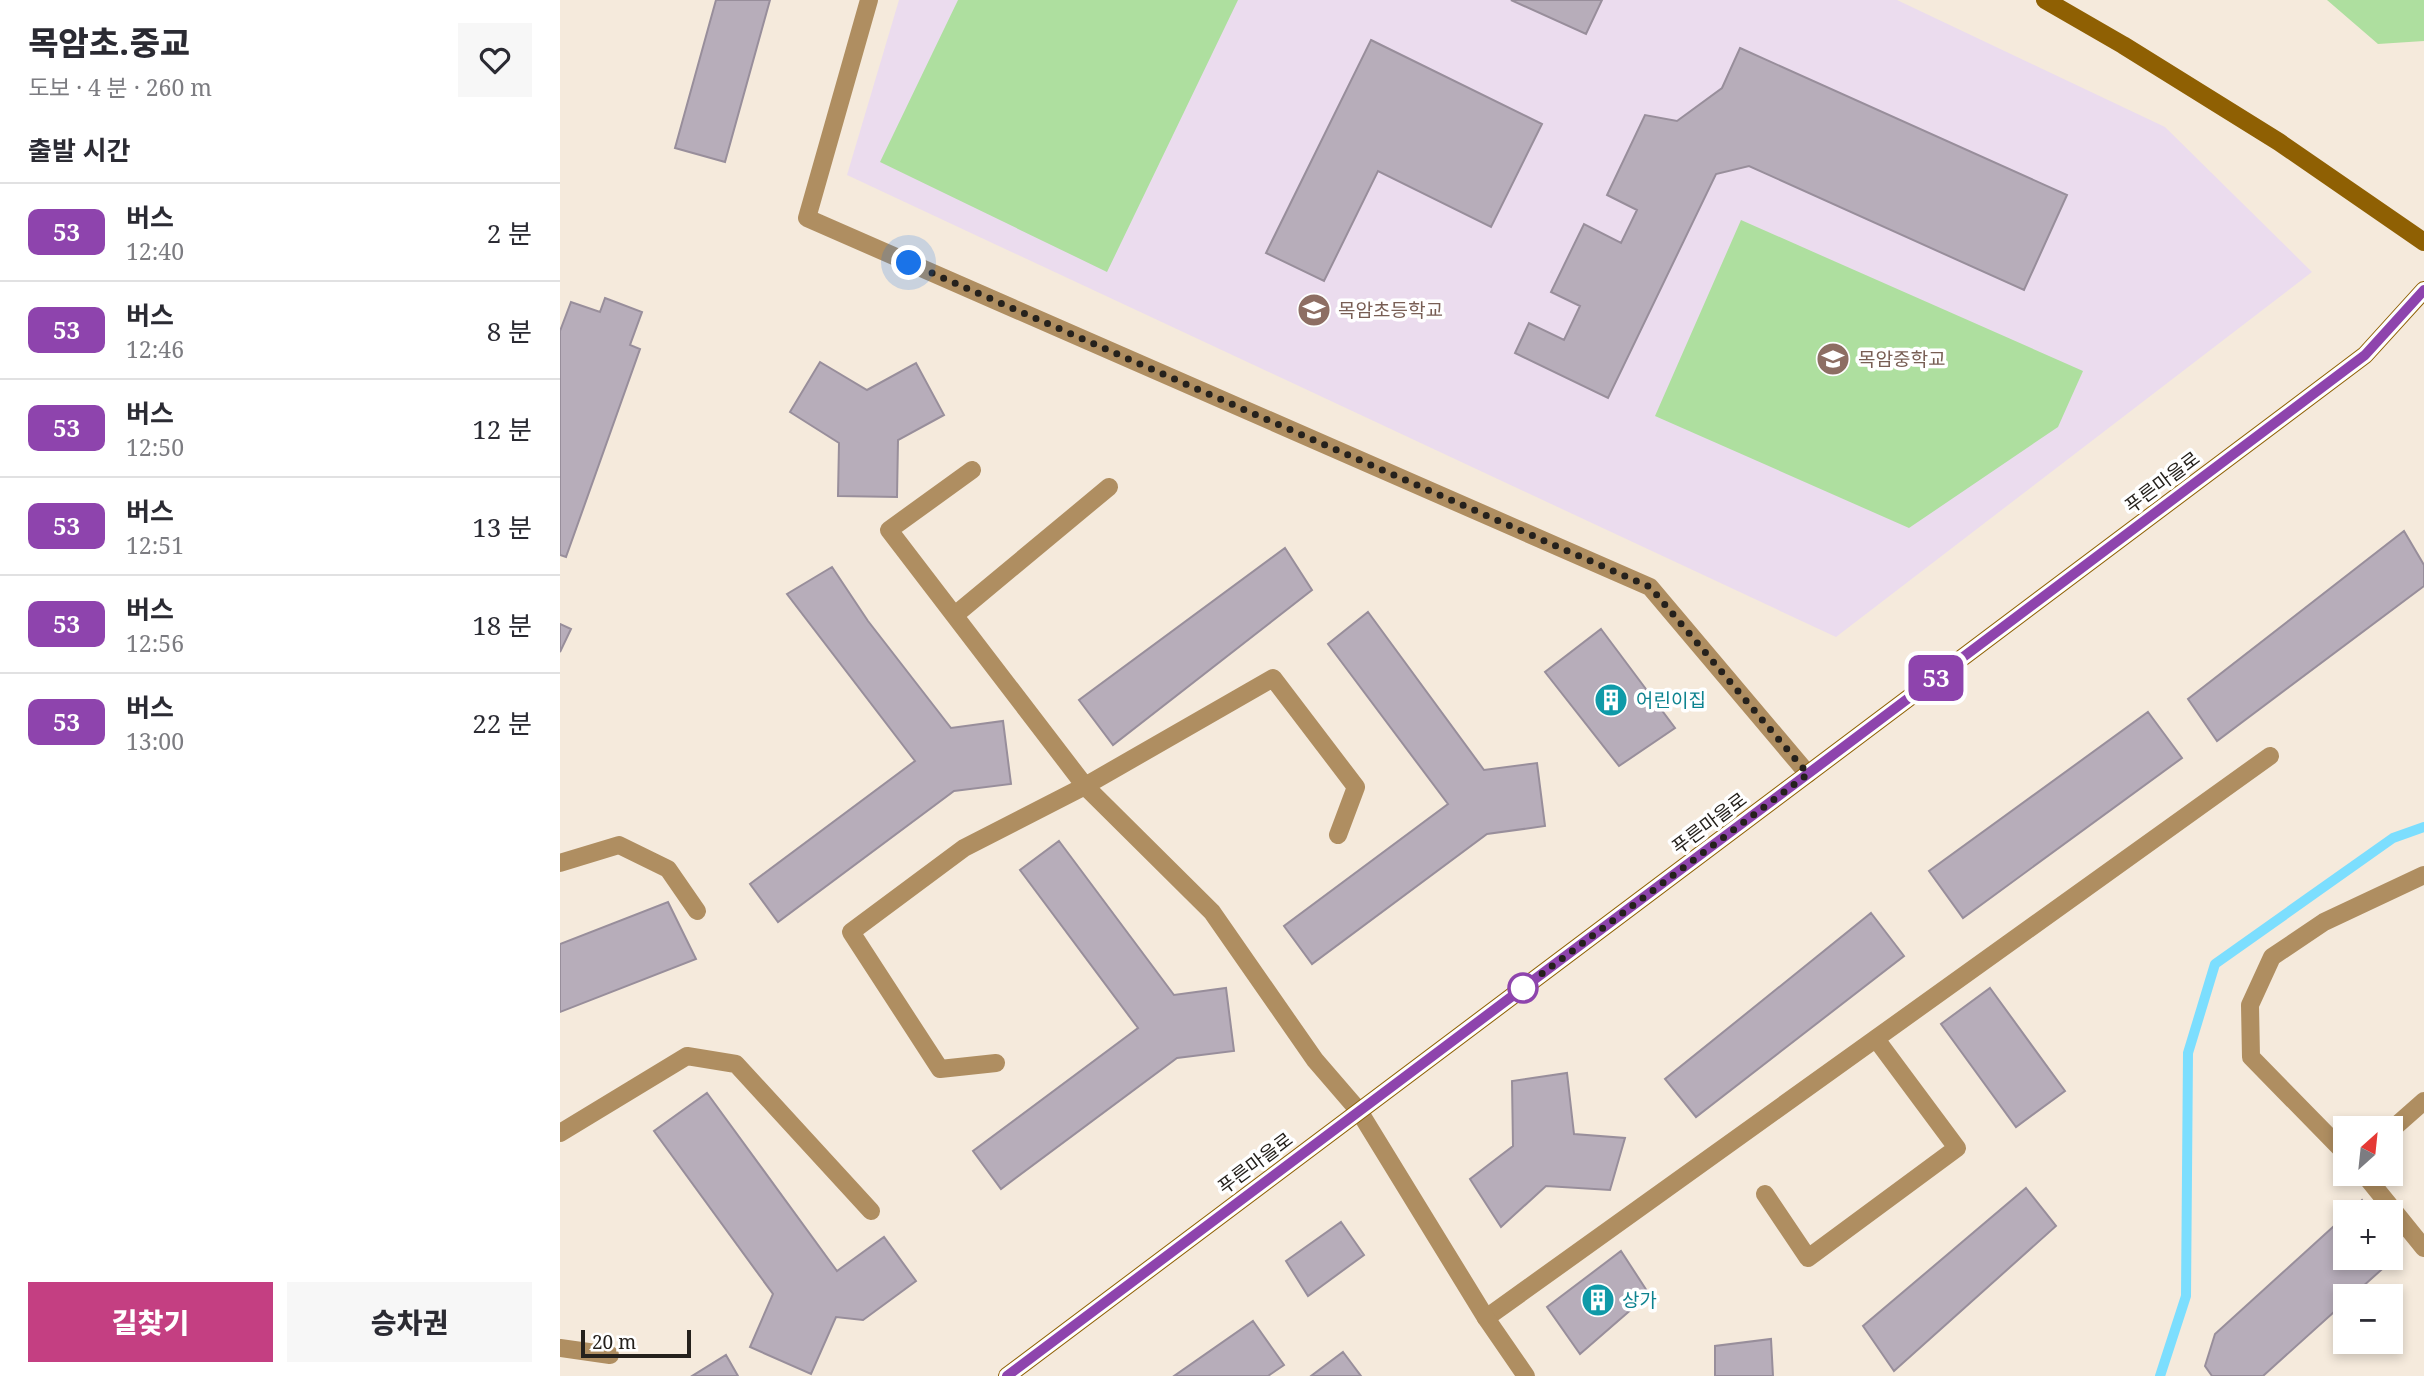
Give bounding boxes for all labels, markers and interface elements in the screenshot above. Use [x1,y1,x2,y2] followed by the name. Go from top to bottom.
[28,20,190,65] text: 목암초.중교
[458,23,532,97] button: heart
[28,71,212,103] text: 도보 · 4 분 · 260 m
[28,132,130,168] text: 출발 시간
[126,199,174,235] text: 버스
[53,215,80,248] text: 53
[487,215,532,251] text: 2 분
[126,235,184,267] text: 12:40
[891,245,926,280] your location
[1295,291,1333,329] school or university icon: 목암초등학교
[126,297,174,333] text: 버스
[1338,297,1443,323] place label: 목암초등학교
[53,313,80,346] text: 53
[487,313,532,349] text: 8 분
[126,333,184,365] text: 12:46
[1814,340,1852,378] school or university icon: 목암중학교
[1858,346,1945,372] place label: 목암중학교
[126,395,174,431] text: 버스
[53,411,80,444] text: 53
[472,411,532,447] text: 12 분
[126,431,184,463] text: 12:50
[2119,445,2205,519] street label: 푸른마을로
[126,493,174,529] text: 버스
[53,509,80,542] text: 53
[472,509,532,545] text: 13 분
[126,529,184,561] text: 12:51
[126,591,174,627] text: 버스
[53,607,80,640] text: 53
[472,607,532,643] text: 18 분
[126,627,184,659] text: 12:56
[1904,655,1968,701] line badge: 53
[1922,661,1950,694] text: 53
[1592,681,1630,719] building icon: 어린이집
[1636,687,1706,713] place label: 어린이집
[126,689,174,725] text: 버스
[53,705,80,738] text: 53
[472,705,532,741] text: 22 분
[126,725,184,757] text: 13:00
[1666,786,1752,860] street label: 푸른마을로
[1508,973,1538,1003] unlabelled marker
[2333,1116,2403,1186] north arrow
[2333,1116,2403,1354] map controls
[1212,1126,1298,1200] street label: 푸른마을로
[2333,1200,2403,1270] button: +
[1579,1281,1617,1319] building icon: 상가
[28,1282,273,1362] button: 길찾기
[287,1282,532,1362] button: 승차권
[2333,1284,2403,1354] button: −
[1622,1287,1657,1313] place label: 상가
[581,1327,691,1359] scale bar
[592,1329,636,1355] text: 20 m

